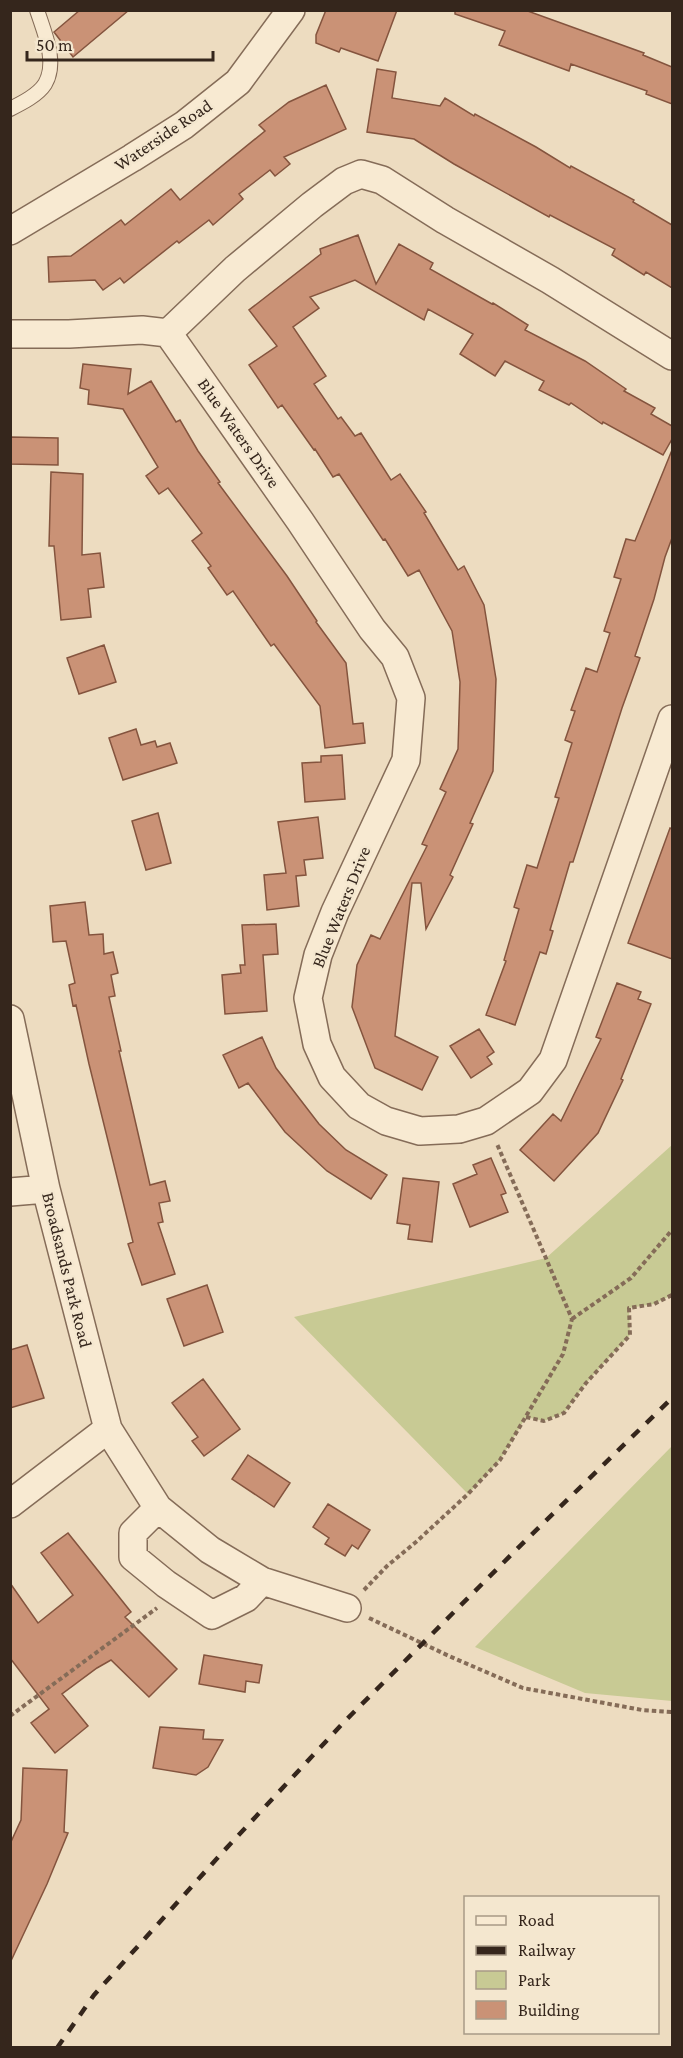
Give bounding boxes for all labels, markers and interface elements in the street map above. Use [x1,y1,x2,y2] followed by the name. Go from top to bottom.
[27,24,213,62] scale bar
[36,35,73,55] text: 50 m
[111,95,216,175] street label: Waterside Road
[194,374,284,492] street label: Blue Waters Drive
[308,843,374,971] street label: Blue Waters Drive
[38,1190,96,1350] street label: Broadsands Park Road
[464,1896,659,2034] legend
[518,1910,555,1930] text: Road
[518,1940,576,1960] text: Railway
[518,1970,550,1990] text: Park
[518,2000,580,2020] text: Building

